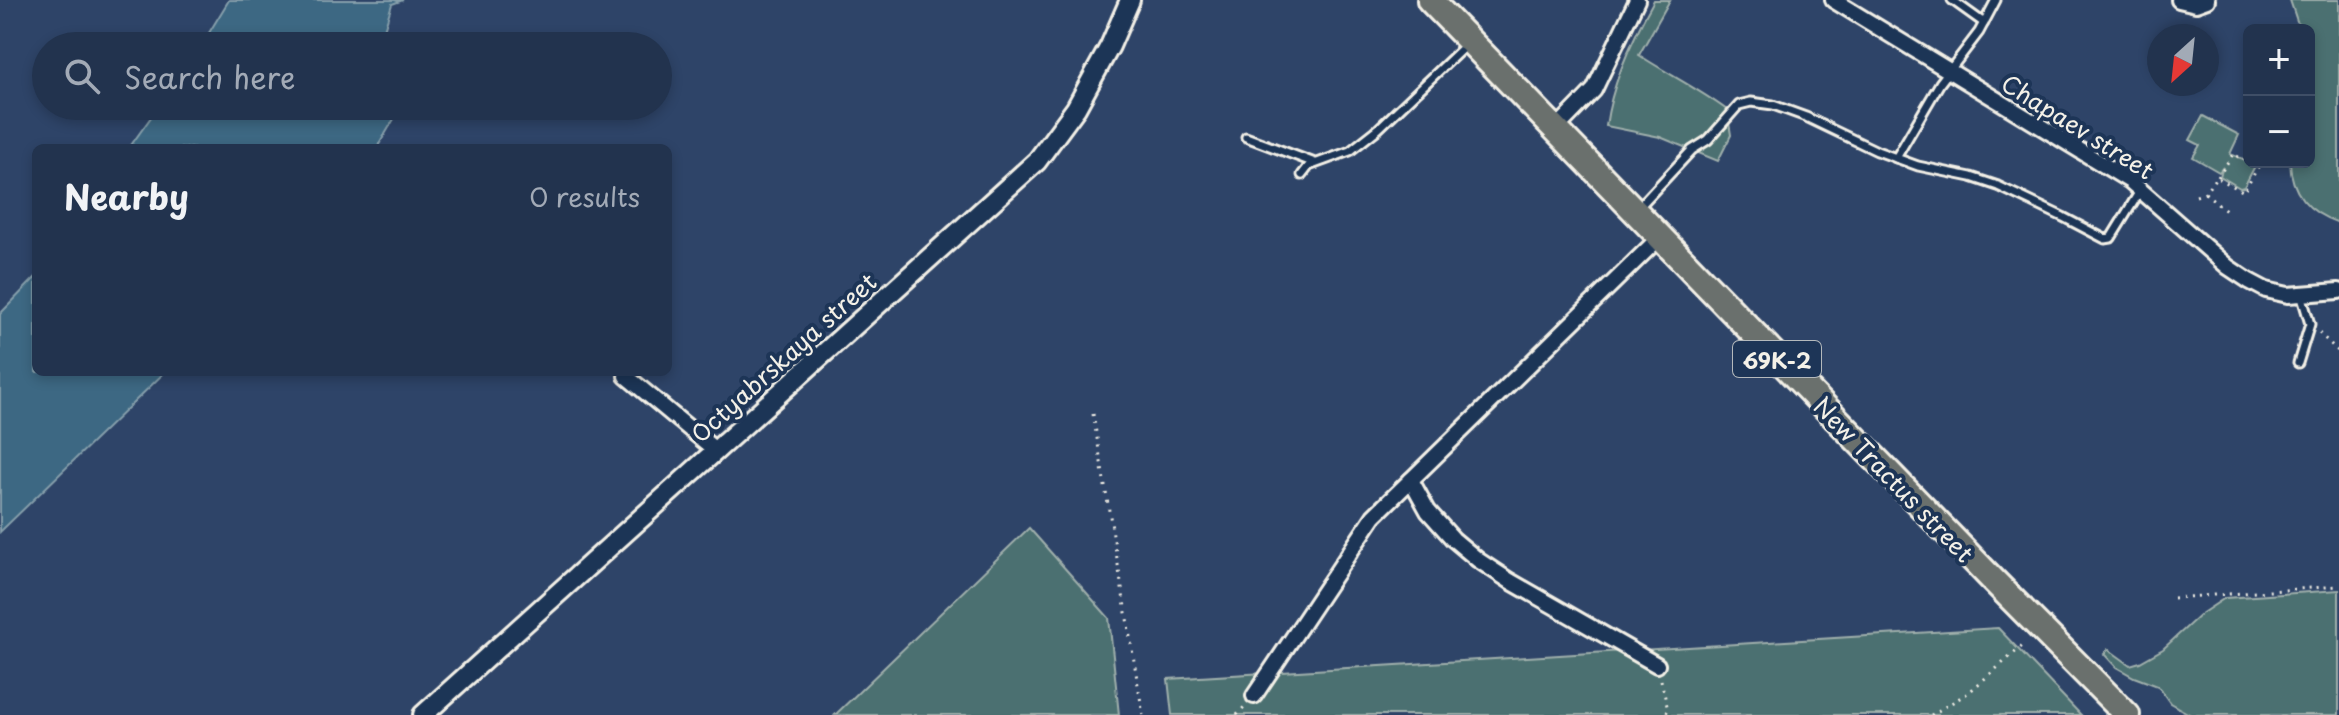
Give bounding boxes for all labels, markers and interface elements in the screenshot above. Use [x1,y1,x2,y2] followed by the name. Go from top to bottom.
[2147,24,2219,96] north arrow
[2243,24,2315,168] map controls
[2243,24,2315,96] button: +
[32,32,672,120] search box
[60,54,104,98] icon: search
[124,54,296,99] text: Search here
[1995,65,2162,187] street label: Chapaev street
[2243,96,2315,168] button: −
[64,170,189,222] text: Nearby
[529,177,640,216] text: 0 results
[682,263,884,450] street label: Octyabrskaya street
[1733,341,1821,377] road number: 69К-2
[1805,388,1983,570] street label: New Tractus street

